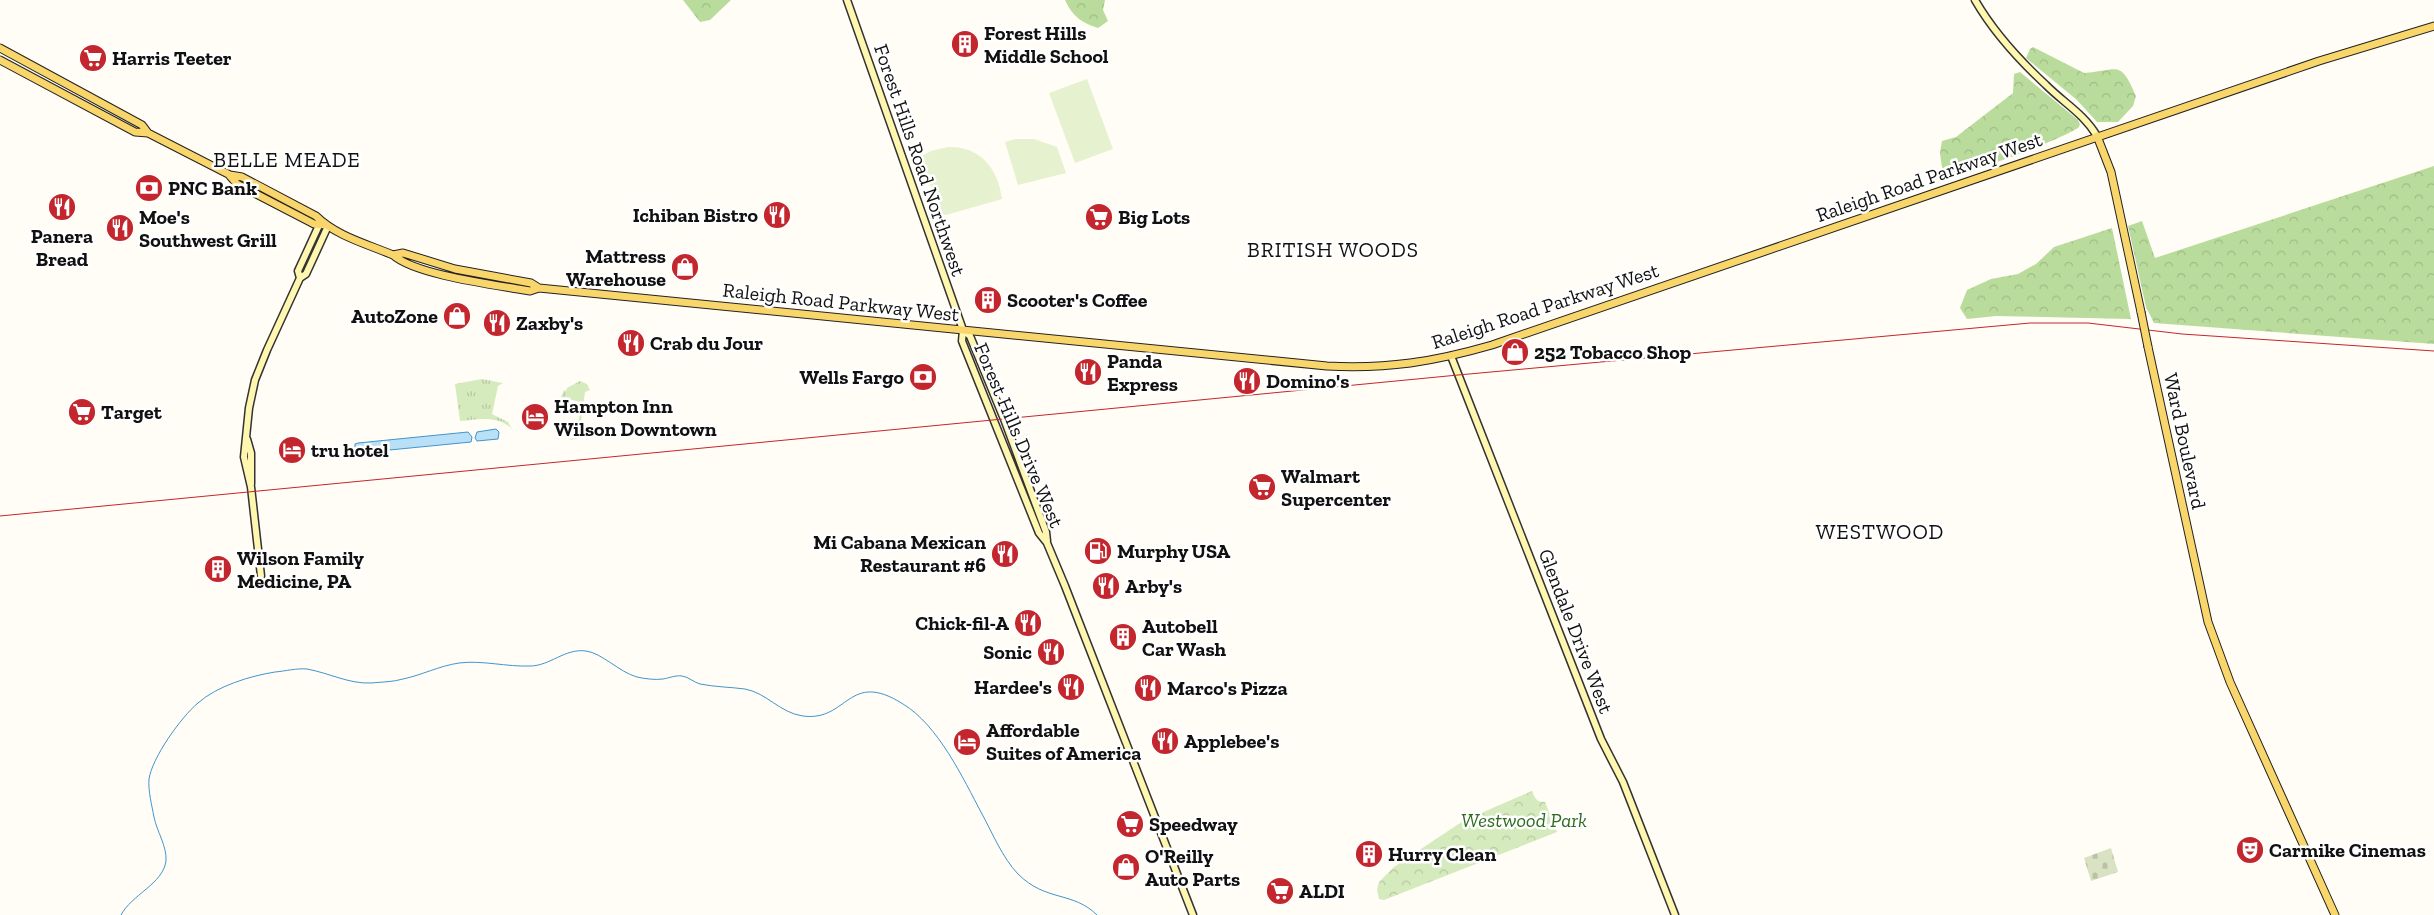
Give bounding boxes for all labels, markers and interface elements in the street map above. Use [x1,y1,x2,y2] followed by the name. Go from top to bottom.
[984,21,1109,68] place label: Forest Hills Middle School
[950,29,980,59] building icon: Forest Hills Middle School
[869,41,971,280] street label: Forest Hills Road Northwest
[78,43,108,73] supermarket icon: Harris Teeter
[112,46,232,70] place label: Harris Teeter
[1813,127,2046,227] street label: Raleigh Road Parkway West
[213,147,361,172] district label: BELLE MEADE
[134,173,164,203] bank icon: PNC Bank
[168,176,257,200] place label: PNC Bank
[47,192,77,222] restaurant icon: Panera Bread
[762,200,792,230] restaurant icon: Ichiban Bistro
[1084,202,1114,232] supermarket icon: Big Lots
[633,203,759,227] place label: Ichiban Bistro
[139,205,277,252] place label: Moe's Southwest Grill
[1118,205,1190,229] place label: Big Lots
[105,213,135,243] restaurant icon: Moe's Southwest Grill
[31,224,93,271] place label: Panera Bread
[1247,237,1419,262] district label: BRITISH WOODS
[566,244,666,291] place label: Mattress Warehouse
[670,252,700,282] shop icon: Mattress Warehouse
[1428,258,1662,354] street label: Raleigh Road Parkway West
[722,278,961,326] street label: Raleigh Road Parkway West
[973,285,1003,315] building icon: Scooter's Coffee
[1007,288,1148,312] place label: Scooter's Coffee
[442,301,472,331] shop icon: AutoZone
[351,304,438,328] place label: AutoZone
[482,308,512,338] restaurant icon: Zaxby's
[516,311,583,335] place label: Zaxby's
[616,328,646,358] restaurant icon: Crab du Jour
[650,331,763,355] place label: Crab du Jour
[1500,337,1530,367] shop icon: 252 Tobacco Shop
[969,339,1069,532] street label: Forest Hills Drive West
[1534,340,1691,364] place label: 252 Tobacco Shop
[1107,349,1178,396] place label: Panda Express
[1073,357,1103,387] restaurant icon: Panda Express
[908,362,938,392] bank icon: Wells Fargo
[800,365,905,389] place label: Wells Fargo
[1232,366,1262,396] restaurant icon: Domino's
[1266,369,1349,393] place label: Domino's
[2159,371,2211,511] street label: Ward Boulevard
[554,394,717,441] place label: Hampton Inn Wilson Downtown
[67,397,97,427] supermarket icon: Target
[101,400,163,424] place label: Target
[520,402,550,432] hotel icon: Hampton Inn Wilson Downtown
[277,435,307,465] hotel icon: tru hotel
[311,438,389,462] place label: tru hotel
[1281,464,1391,511] place label: Walmart Supercenter
[1247,472,1277,502] supermarket icon: Walmart Supercenter
[1816,519,1944,544] district label: WESTWOOD
[813,530,986,577] place label: Mi Cabana Mexican Restaurant #6
[1083,536,1113,566] fuel station icon: Murphy USA
[990,539,1020,569] restaurant icon: Mi Cabana Mexican Restaurant #6
[1117,539,1231,563] place label: Murphy USA
[1534,545,1619,717] street label: Glendale Drive West
[237,546,364,593] place label: Wilson Family Medicine, PA
[203,554,233,584] building icon: Wilson Family Medicine, PA
[1091,571,1121,601] restaurant icon: Arby's
[1125,574,1182,598] place label: Arby's
[1013,608,1043,638] restaurant icon: Chick-fil-A
[915,611,1009,635] place label: Chick-fil-A
[1142,614,1227,661] place label: Autobell Car Wash
[1108,622,1138,652] building icon: Autobell Car Wash
[1036,637,1066,667] restaurant icon: Sonic
[983,640,1033,664] place label: Sonic
[1056,672,1086,702] restaurant icon: Hardee's
[1133,673,1163,703] restaurant icon: Marco's Pizza
[974,675,1052,699] place label: Hardee's
[1167,676,1288,700] place label: Marco's Pizza
[986,718,1141,765] place label: Affordable Suites of America
[1150,726,1180,756] restaurant icon: Applebee's
[952,727,982,757] hotel icon: Affordable Suites of America
[1184,729,1279,753] place label: Applebee's
[1461,808,1587,832] park label: Westwood Park
[1115,809,1145,839] supermarket icon: Speedway
[1149,812,1238,836] place label: Speedway
[2235,835,2265,865] theatre icon: Carmike Cinemas
[2269,838,2426,862] place label: Carmike Cinemas
[1354,839,1384,869] building icon: Hurry Clean
[1388,842,1496,866] place label: Hurry Clean
[1145,844,1240,891] place label: O'Reilly Auto Parts
[1111,852,1141,882] shop icon: O'Reilly Auto Parts
[1265,876,1295,906] supermarket icon: ALDI
[1299,879,1345,903] place label: ALDI

